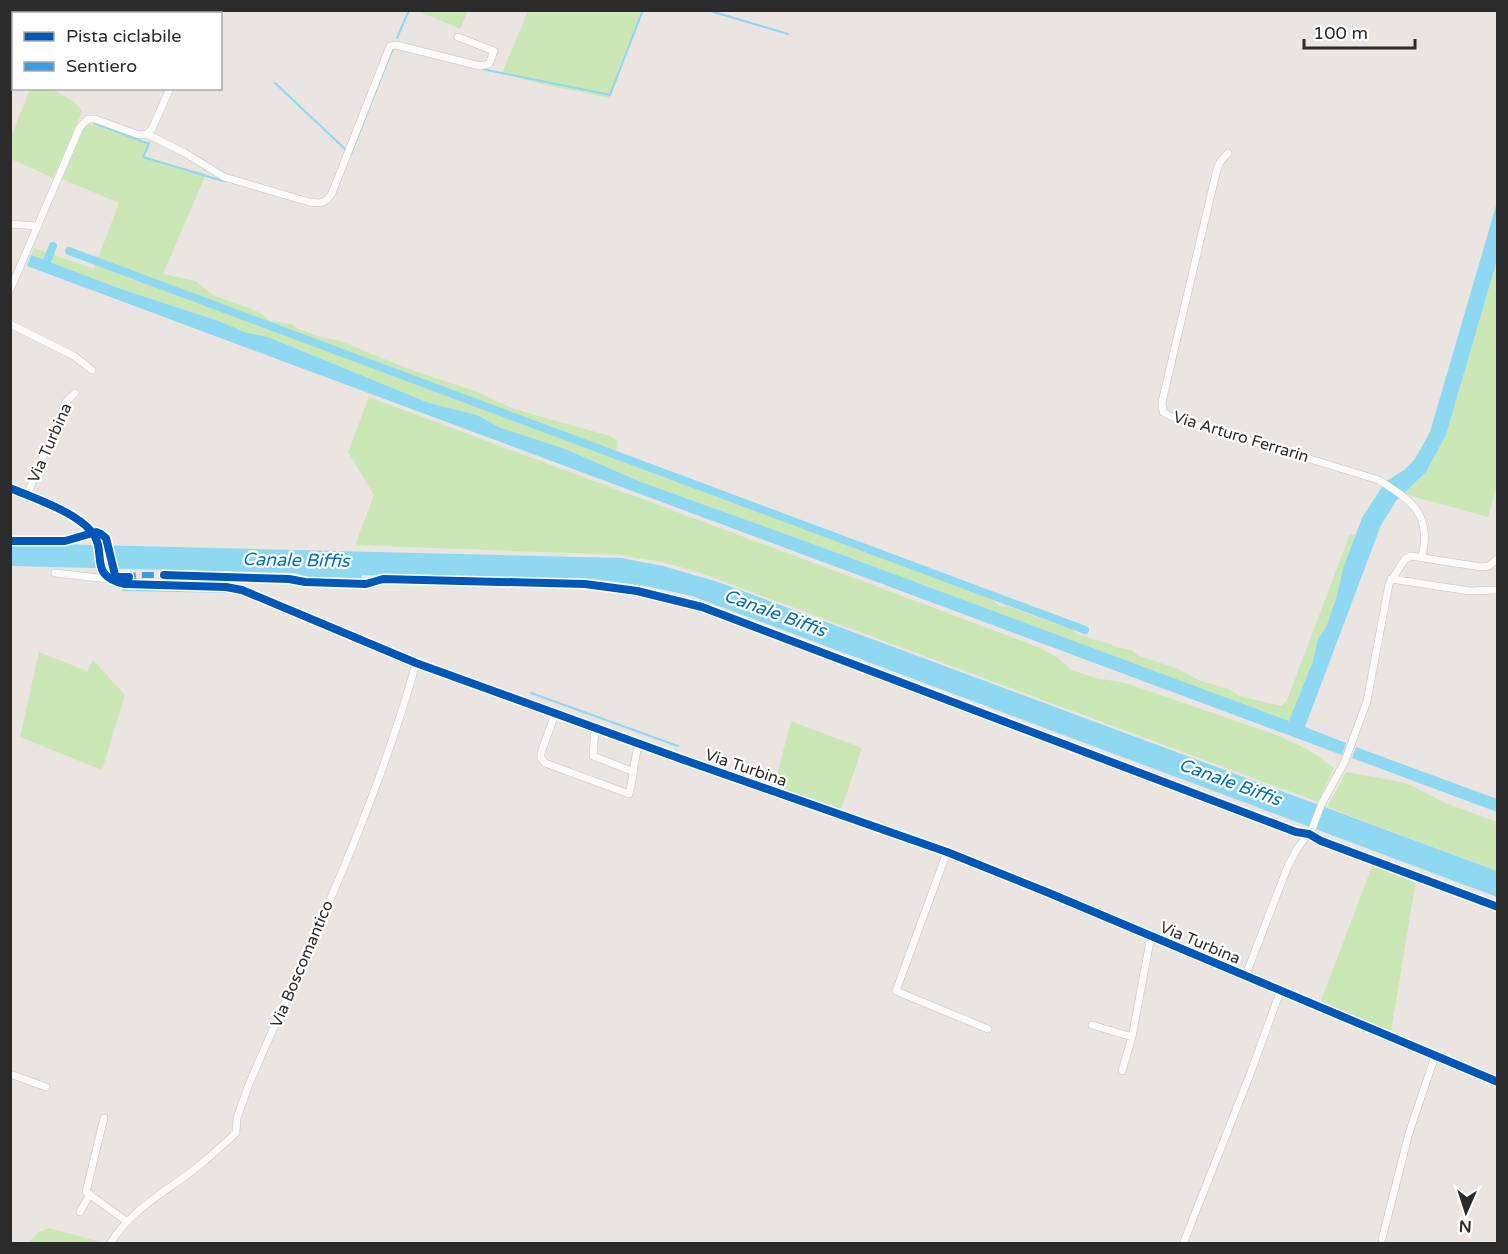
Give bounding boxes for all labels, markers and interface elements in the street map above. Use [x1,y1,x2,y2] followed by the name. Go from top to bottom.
[12,12,222,90] legend
[1304,12,1415,50] scale bar
[1313,22,1368,44] text: 100 m
[66,25,181,47] text: Pista ciclabile
[66,55,137,77] text: Sentiero
[23,400,77,486] street label: Via Turbina
[1171,407,1311,467] street label: Via Arturo Ferrarin
[242,548,351,572] water label: Canale Biffis
[721,584,830,642] water label: Canale Biffis
[702,745,790,791] street label: Via Turbina
[1176,753,1285,811] water label: Canale Biffis
[266,897,338,1031] street label: Via Boscomantico
[1157,917,1243,969] street label: Via Turbina
[1436,1182,1496,1242] north arrow
[1458,1216,1472,1236] text: N

